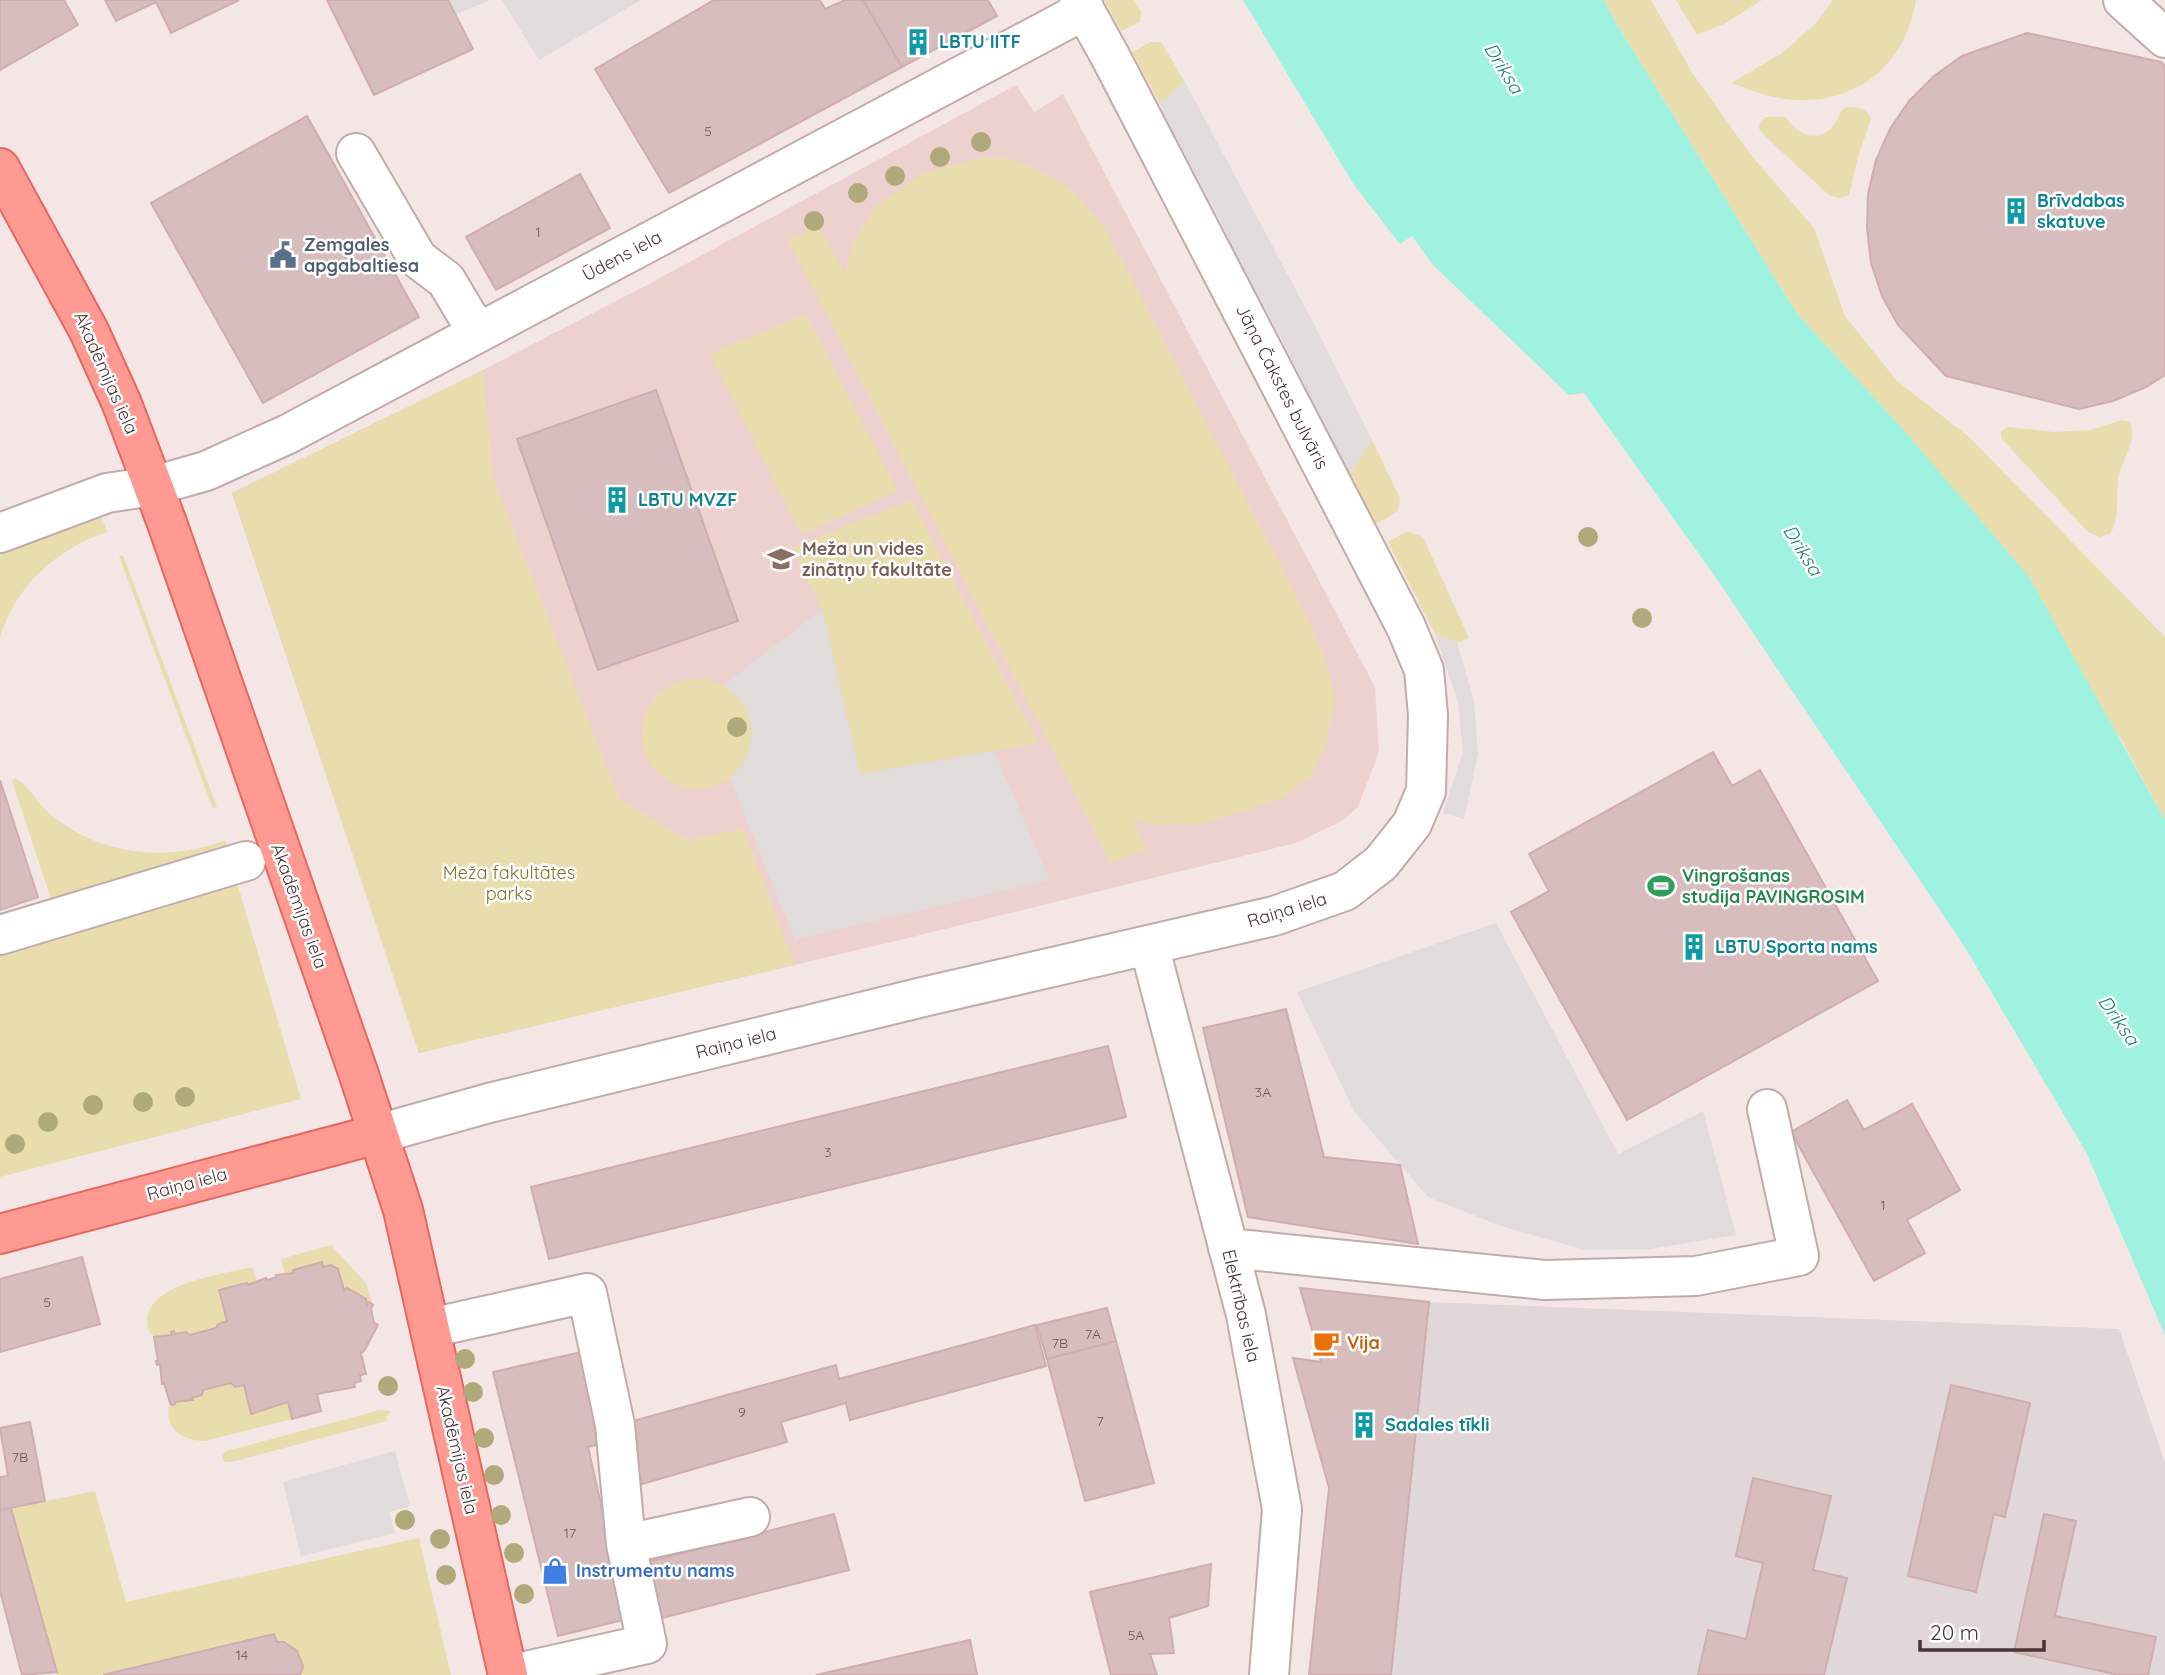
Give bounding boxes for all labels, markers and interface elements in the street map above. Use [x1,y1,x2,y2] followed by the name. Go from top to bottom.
[903,27,933,57] building icon: LBTU IITF
[939,30,1021,53] place label: LBTU IITF
[1479,38,1530,99] water label: Driksa
[704,122,712,140] house number: 5
[2037,189,2125,233] place label: Brīvdabas skatuve
[2001,196,2031,226] building icon: Brīvdabas skatuve
[535,223,541,241] house number: 1
[578,225,665,286] street label: Ūdens iela
[304,233,419,277] place label: Zemgales apgabaltiesa
[268,240,298,270] public building icon: Zemgales apgabaltiesa
[1231,300,1334,473] street label: Jāņa Čakstes bulvāris
[69,308,144,438] street label: Akadēmijas iela
[602,485,632,515] building icon: LBTU MVZF
[638,488,737,511] place label: LBTU MVZF
[1778,520,1829,581] water label: Driksa
[802,537,952,582] place label: Meža un vides zinātņu fakultāte
[766,544,796,574] school or university icon: Meža un vides zinātņu fakultāte
[266,840,333,972] street label: Akadēmijas iela
[443,861,575,905] park label: Meža fakultātes parks
[1682,864,1865,908] place label: Vingrošanas studija PAVINGROSIM
[1646,871,1676,901] sports icon: Vingrošanas studija PAVINGROSIM
[1244,887,1330,933] street label: Raiņa iela
[1679,932,1709,962] building icon: LBTU Sporta nams
[1715,935,1878,958] place label: LBTU Sporta nams
[2093,990,2146,1051] water label: Driksa
[693,1021,779,1064] street label: Raiņa iela
[1255,1083,1271,1101] house number: 3A
[824,1143,832,1161] house number: 3
[144,1162,230,1205] street label: Raiņa iela
[1880,1196,1886,1214] house number: 1
[1217,1247,1266,1365] street label: Elektrības iela
[43,1293,51,1311] house number: 5
[1085,1325,1101,1343] house number: 7A
[1311,1328,1341,1358] cafe icon: Vija
[1347,1331,1380,1354] place label: Vija
[1052,1334,1068,1352] house number: 7B
[431,1383,484,1517] street label: Akadēmijas iela
[738,1403,746,1421] house number: 9
[1349,1410,1379,1440] building icon: Sadales tīkli
[1096,1412,1104,1430] house number: 7
[1385,1413,1490,1436] place label: Sadales tīkli
[12,1448,28,1466] house number: 7B
[564,1524,576,1542] house number: 17
[540,1556,570,1586] shop icon: Instrumentu nams
[576,1559,735,1582] place label: Instrumentu nams
[1920,1608,2044,1652] scale bar
[1930,1619,1979,1645] text: 20 m
[1128,1626,1144,1644] house number: 5A
[236,1646,248,1664] house number: 14

